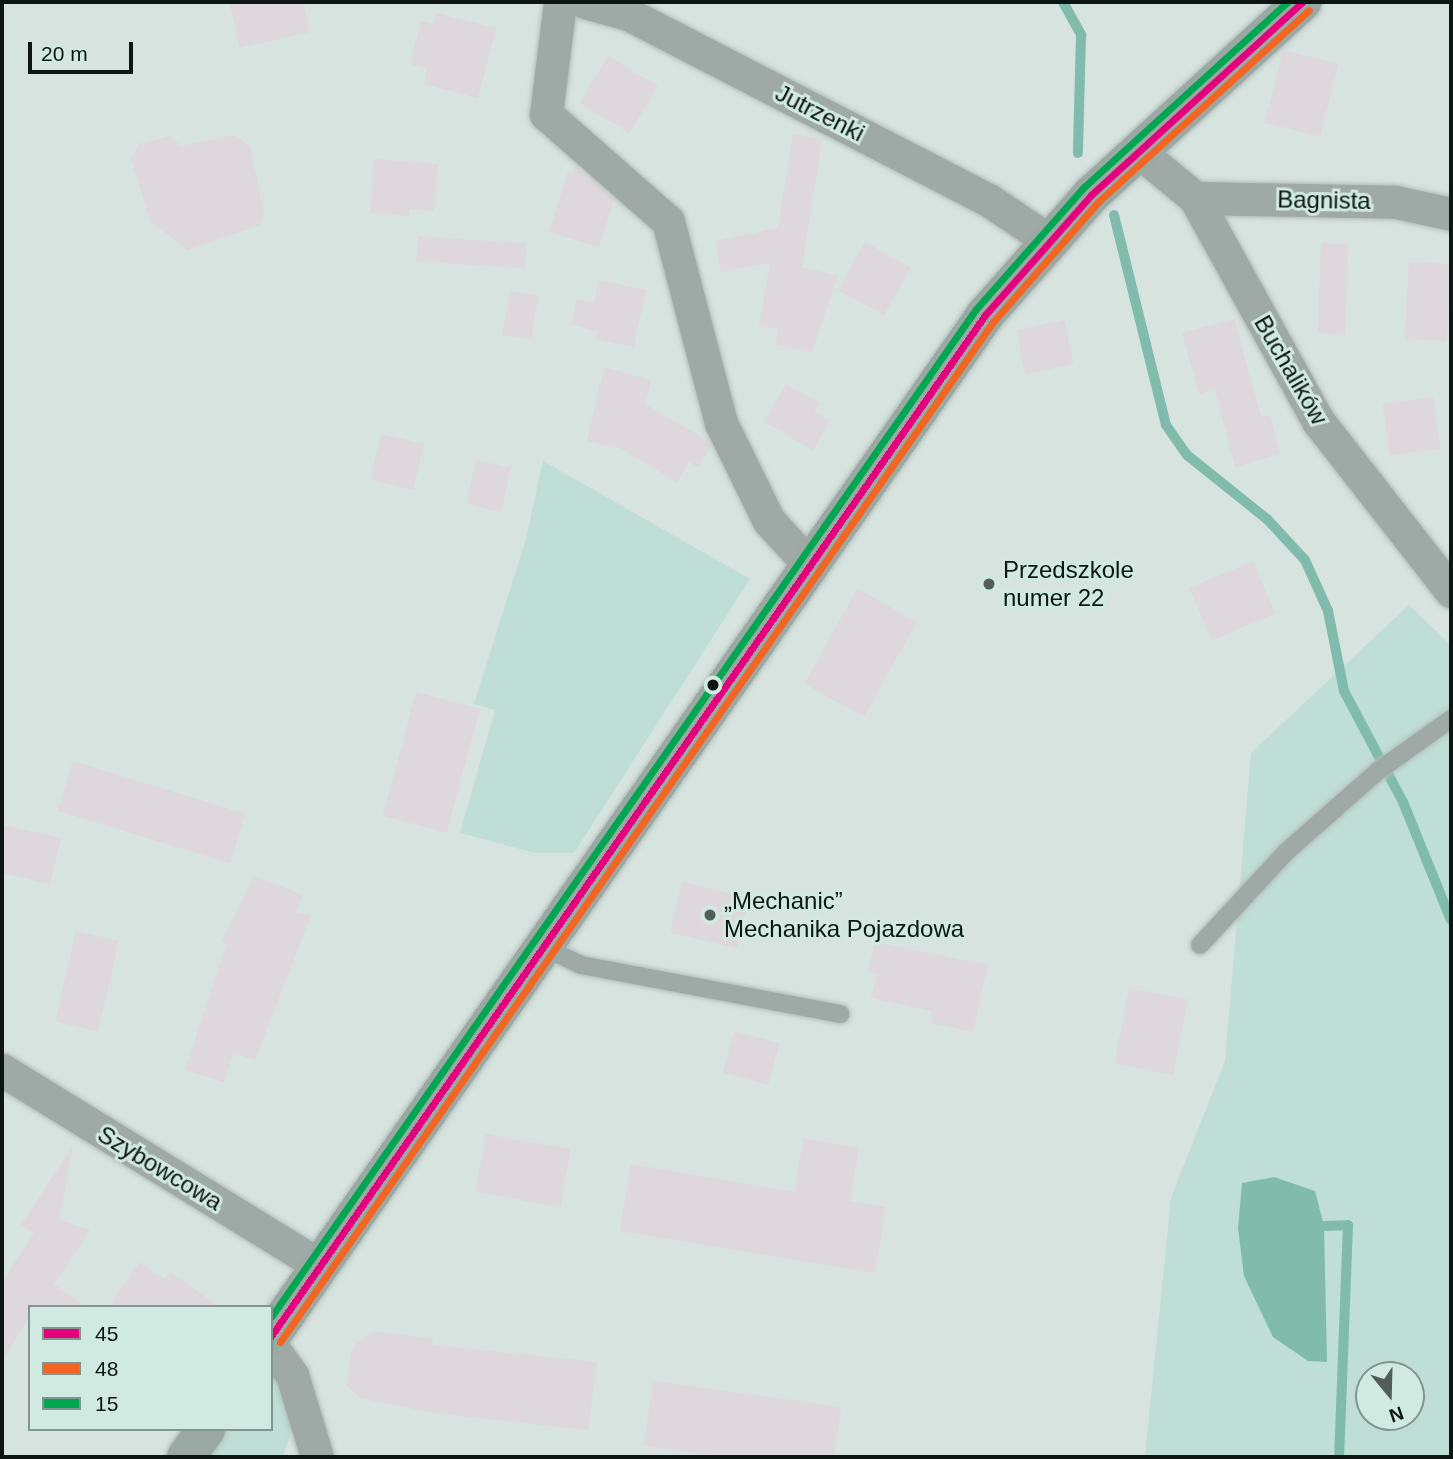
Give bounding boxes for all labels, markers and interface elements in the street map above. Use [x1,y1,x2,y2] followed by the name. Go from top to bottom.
[32,28,136,72] scale bar
[41,42,88,65] text: 20 m
[771,78,869,148] street label: Jutrzenki
[1277,185,1371,215] street label: Bagnista
[1248,310,1334,430] street label: Buchalików
[1003,556,1134,612] place label: Przedszkole numer 22
[981,576,997,592] marker: Przedszkole numer 22
[706,678,720,692] unlabelled marker
[724,887,964,943] place label: „Mechanic” Mechanika Pojazdowa
[702,907,718,923] marker: „Mechanic” Mechanika Pojazdowa
[93,1120,227,1216] street label: Szybowcowa
[28,1305,273,1431] legend
[95,1322,118,1345] text: 45
[95,1357,118,1380] text: 48
[1355,1361,1425,1431] north arrow
[95,1392,118,1415] text: 15
[1386,1402,1406,1427] text: N

